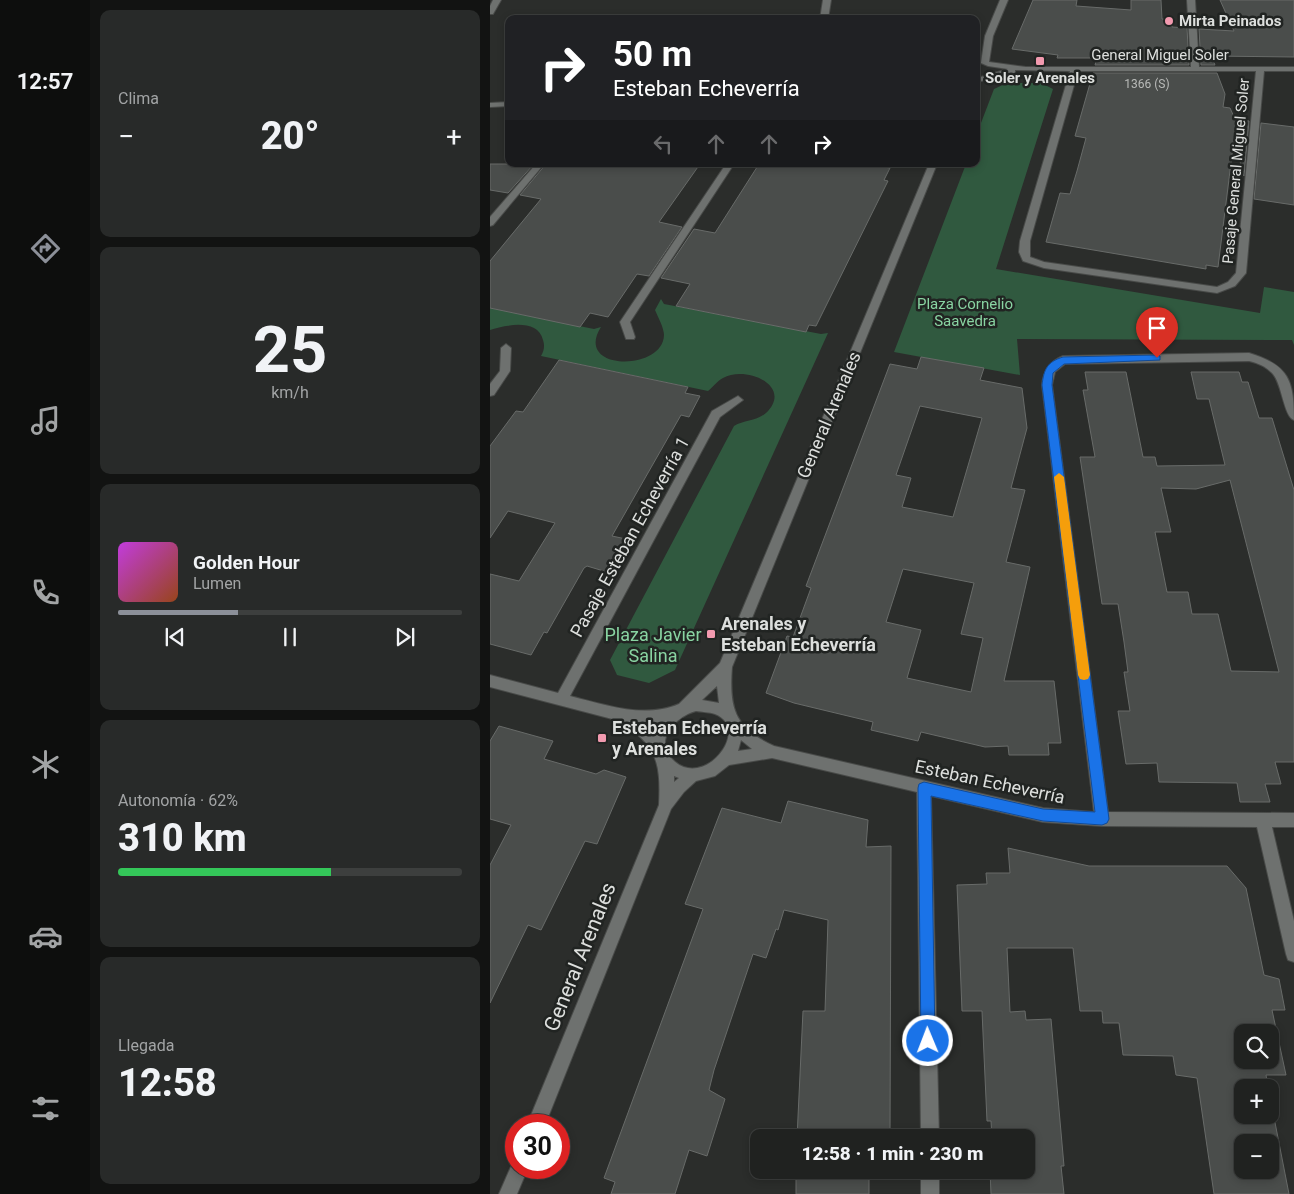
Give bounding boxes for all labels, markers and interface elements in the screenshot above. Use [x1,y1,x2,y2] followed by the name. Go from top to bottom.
[1179,12,1282,30] place label: Mirta Peinados
[1163,15,1175,27] marker: Mirta Peinados
[613,34,692,75] text: 50 m
[530,35,595,100] icon: right
[1091,46,1229,64] street label: General Miguel Soler
[1034,55,1046,67] marker: Soler y Arenales
[17,69,73,94] text: 12:57
[985,69,1095,87] place label: Soler y Arenales
[613,76,800,101] text: Esteban Echeverría
[1124,77,1170,91] house number: 1366 (S)
[1219,77,1253,265] street label: Pasaje General Miguel Soler
[118,89,159,108] text: Clima
[261,114,319,158] text: 20°
[118,120,134,153] text: −
[446,120,462,153] text: +
[649,130,677,158] icon: left
[702,130,730,158] icon: ahead
[755,130,783,158] icon: ahead
[808,130,836,158] icon: right
[28,231,63,266] icon: directions
[917,295,1013,330] park label: Plaza Cornelio Saavedra
[1136,307,1178,358] pin
[253,312,327,388] text: 25
[1143,314,1171,342] icon: arrive
[792,348,865,481] street label: General Arenales
[271,383,309,402] text: km/h
[28,403,63,438] icon: music
[566,433,693,641] street label: Pasaje Esteban Echeverría 1
[193,551,300,574] text: Golden Hour
[193,574,241,593] text: Lumen
[28,575,63,610] icon: phone
[721,613,876,655] place label: Arenales y Esteban Echeverría
[161,623,189,651] icon: previous
[276,623,304,651] icon: pause
[391,623,419,651] icon: next
[604,624,702,666] park label: Plaza Javier Salina
[705,628,717,640] marker: Arenales y Esteban Echeverría
[612,717,767,759] place label: Esteban Echeverría y Arenales
[596,732,608,744] marker: Esteban Echeverría y Arenales
[28,747,63,782] icon: climate
[913,755,1067,808] street label: Esteban Echeverría
[118,791,238,810] text: Autonomía · 62%
[118,816,247,860] text: 310 km
[539,879,621,1035] street label: General Arenales
[28,919,63,954] icon: car
[901,1014,953,1066] position arrow
[1234,1024,1279,1179] map controls
[1234,1024,1279,1069] button: search
[118,1036,174,1055] text: Llegada
[118,1061,217,1105] text: 12:58
[1234,1079,1279,1124] button: +
[28,1091,63,1126] icon: filters
[505,1114,570,1179] speed limit sign: 30
[1234,1134,1279,1179] button: −
[801,1142,984,1165] text: 12:58 · 1 min · 230 m

